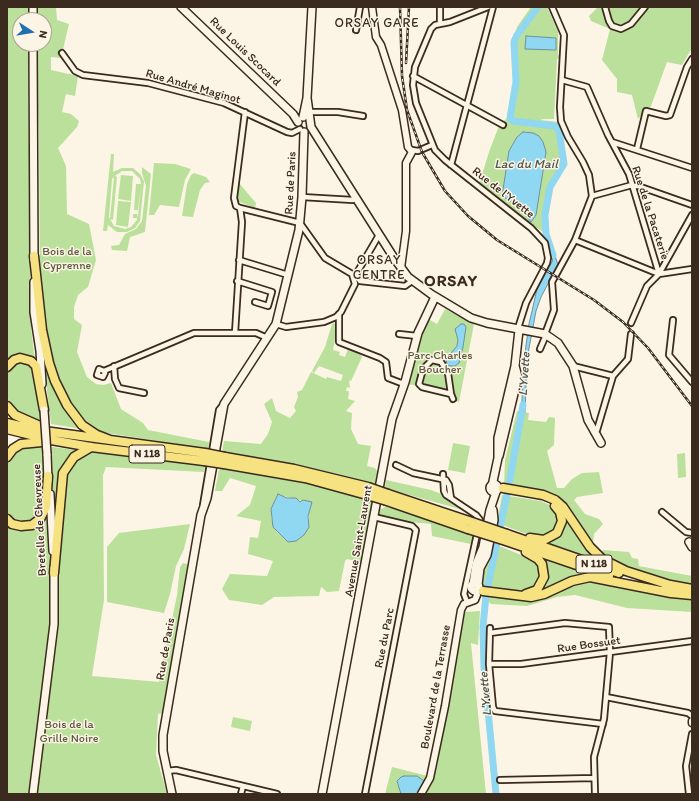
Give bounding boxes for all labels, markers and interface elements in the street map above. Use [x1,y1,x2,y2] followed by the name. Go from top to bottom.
[12,12,52,52] north arrow
[206,14,284,90] street label: Rue Louis Scocard
[334,16,420,32] district label: ORSAY GARE
[36,29,50,39] text: N
[144,67,242,107] street label: Rue André Maginot
[282,151,300,215] street label: Rue de Paris
[494,157,558,173] water label: Lac du Mail
[469,164,537,222] street label: Rue de l'Yvette
[628,164,672,262] street label: Rue de la Pacaterie
[42,245,92,273] park label: Bois de la Cyprenne
[353,253,405,284] district label: ORSAY CENTRE
[424,272,478,292] district label: ORSAY
[407,349,473,377] park label: Parc Charles Boucher
[516,351,534,397] water label: L'Yvette
[129,445,165,463] road number: N 118
[30,464,50,576] street label: Bretelle de Chevreuse
[342,484,376,598] street label: Avenue Saint-Laurent
[576,555,612,573] road number: N 118
[372,607,398,669] street label: Rue du Parc
[153,617,179,681] street label: Rue de Paris
[418,624,454,750] street label: Boulevard de la Terrasse
[556,633,622,657] street label: Rue Bossuet
[476,671,496,717] water label: L'Yvette
[39,718,99,746] park label: Bois de la Grille Noire

